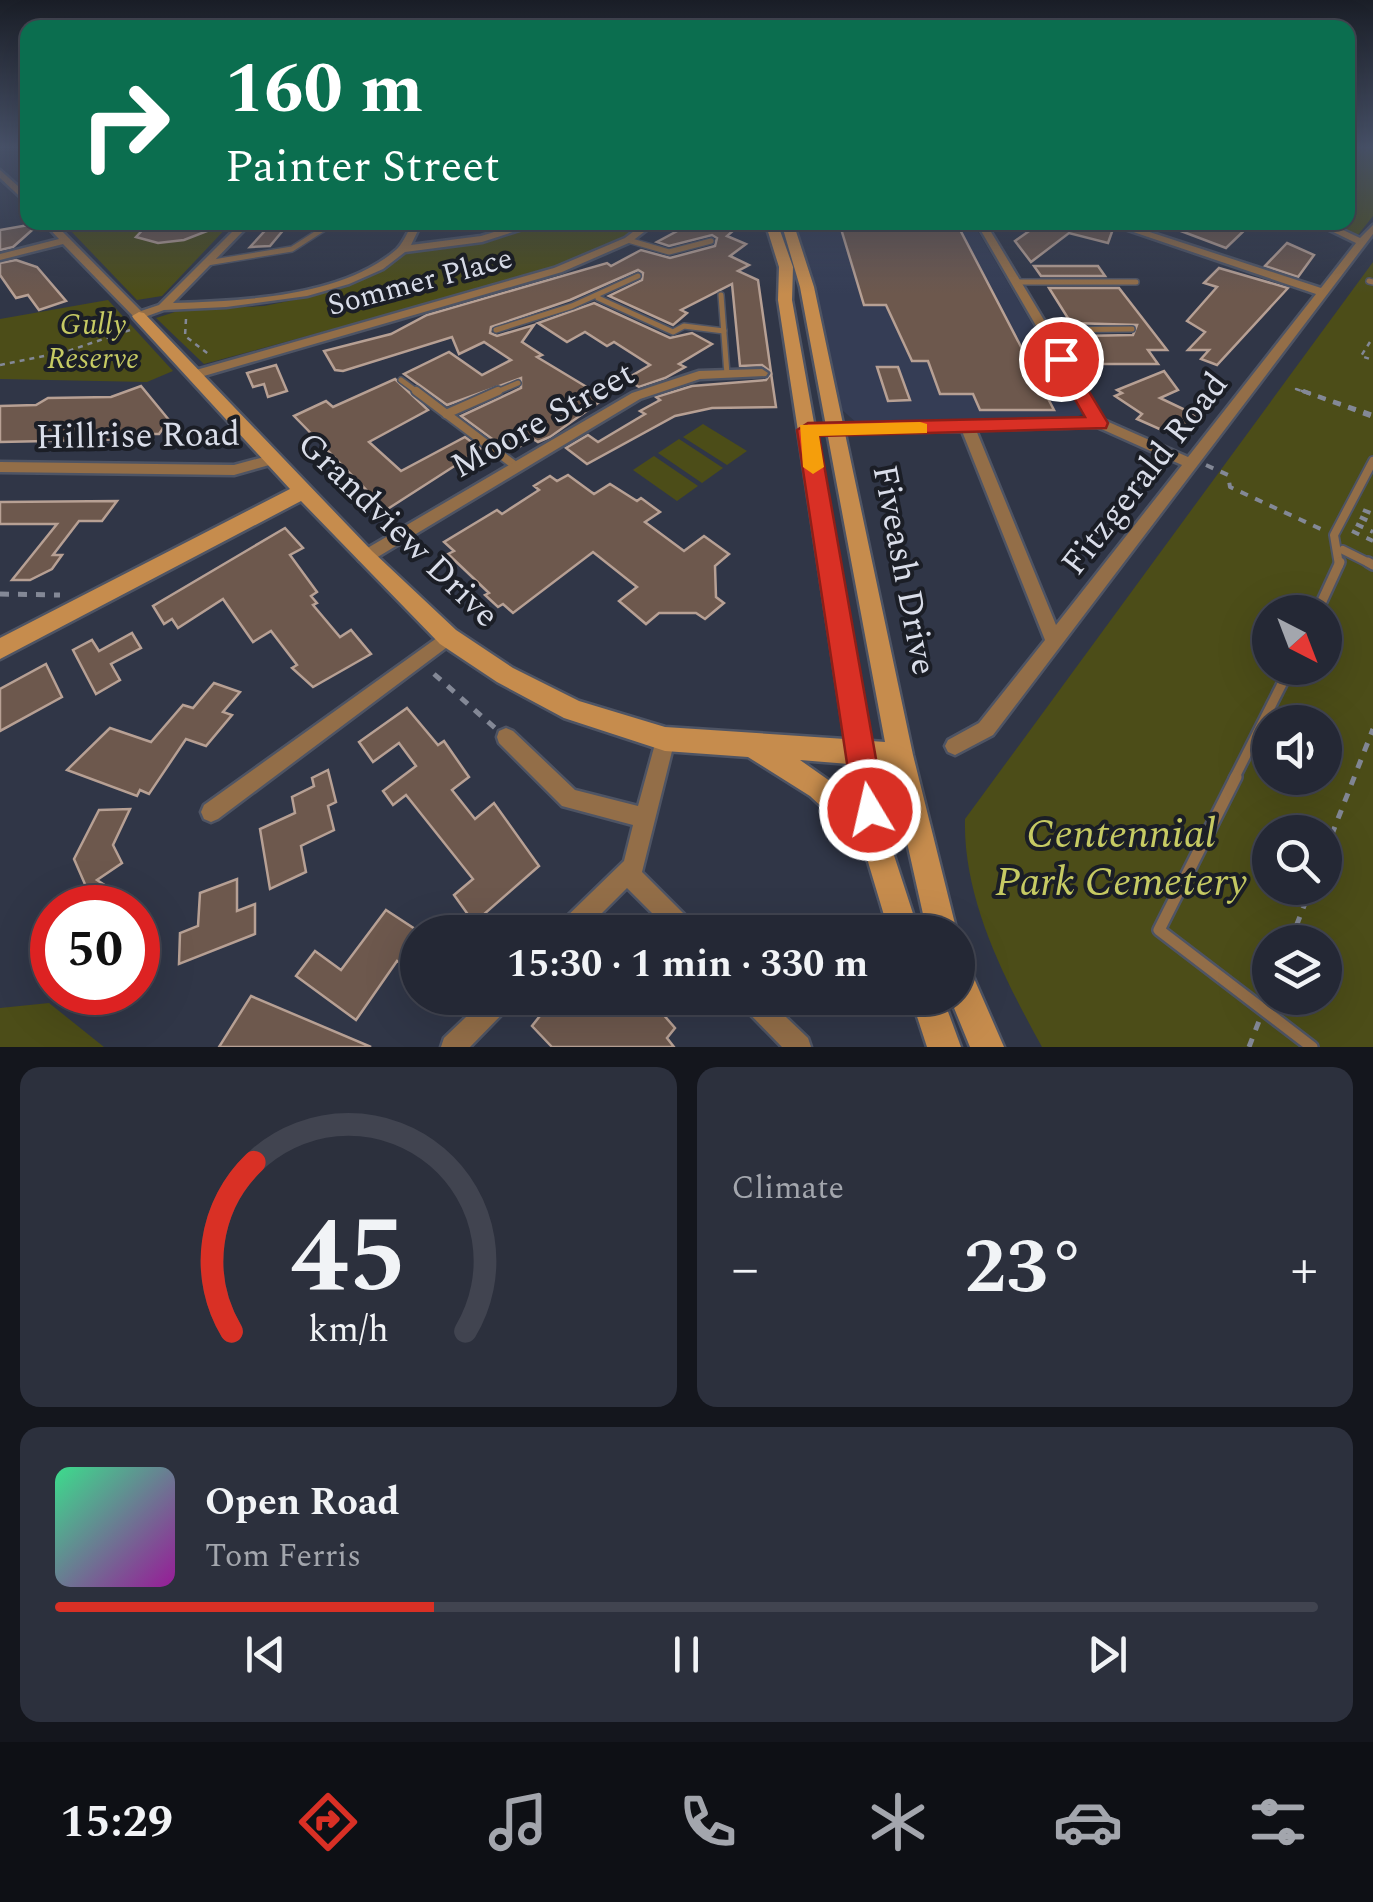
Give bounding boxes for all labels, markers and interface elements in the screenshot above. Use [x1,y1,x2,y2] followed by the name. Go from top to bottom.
[225,37,423,143] text: 160 m
[60,60,190,190] icon: right
[225,133,500,202] text: Painter Street
[322,235,518,329] street label: Sommer Place
[47,302,139,382] park label: Gully Reserve
[1019,317,1104,402] pin
[1034,332,1089,387] icon: arrive
[441,348,645,492] street label: Moore Street
[1048,361,1242,587] street label: Fitzgerald Road
[35,408,241,464] street label: Hillrise Road
[285,419,511,641] street label: Grandview Drive
[858,460,950,680] street label: Fiveash Drive
[1252,595,1342,685] north arrow
[1252,595,1342,1015] map controls
[1252,705,1342,795] button: sound
[818,758,922,862] position arrow
[995,803,1247,914] park label: Centennial Park Cemetery
[1252,815,1342,905] button: search
[30,885,160,1015] speed limit sign: 50
[1252,925,1342,1015] button: layers
[507,936,868,994] text: 15:30 · 1 min · 330 m
[732,1164,844,1213] text: Climate
[290,1179,407,1337] text: 45
[964,1212,1086,1326] text: 23°
[732,1228,759,1311] text: −
[1290,1228,1318,1311] text: +
[308,1303,388,1358] text: km/h
[205,1474,400,1532] text: Open Road
[205,1532,361,1581] text: Tom Ferris
[238,1627,293,1682] icon: previous
[659,1627,714,1682] icon: pause
[1080,1627,1135,1682] icon: next
[293,1787,363,1857] icon: directions
[483,1787,553,1857] icon: music
[673,1787,743,1857] icon: phone
[863,1787,933,1857] icon: climate
[1053,1787,1123,1857] icon: car
[1243,1787,1313,1857] icon: filters
[60,1788,173,1857] text: 15:29

